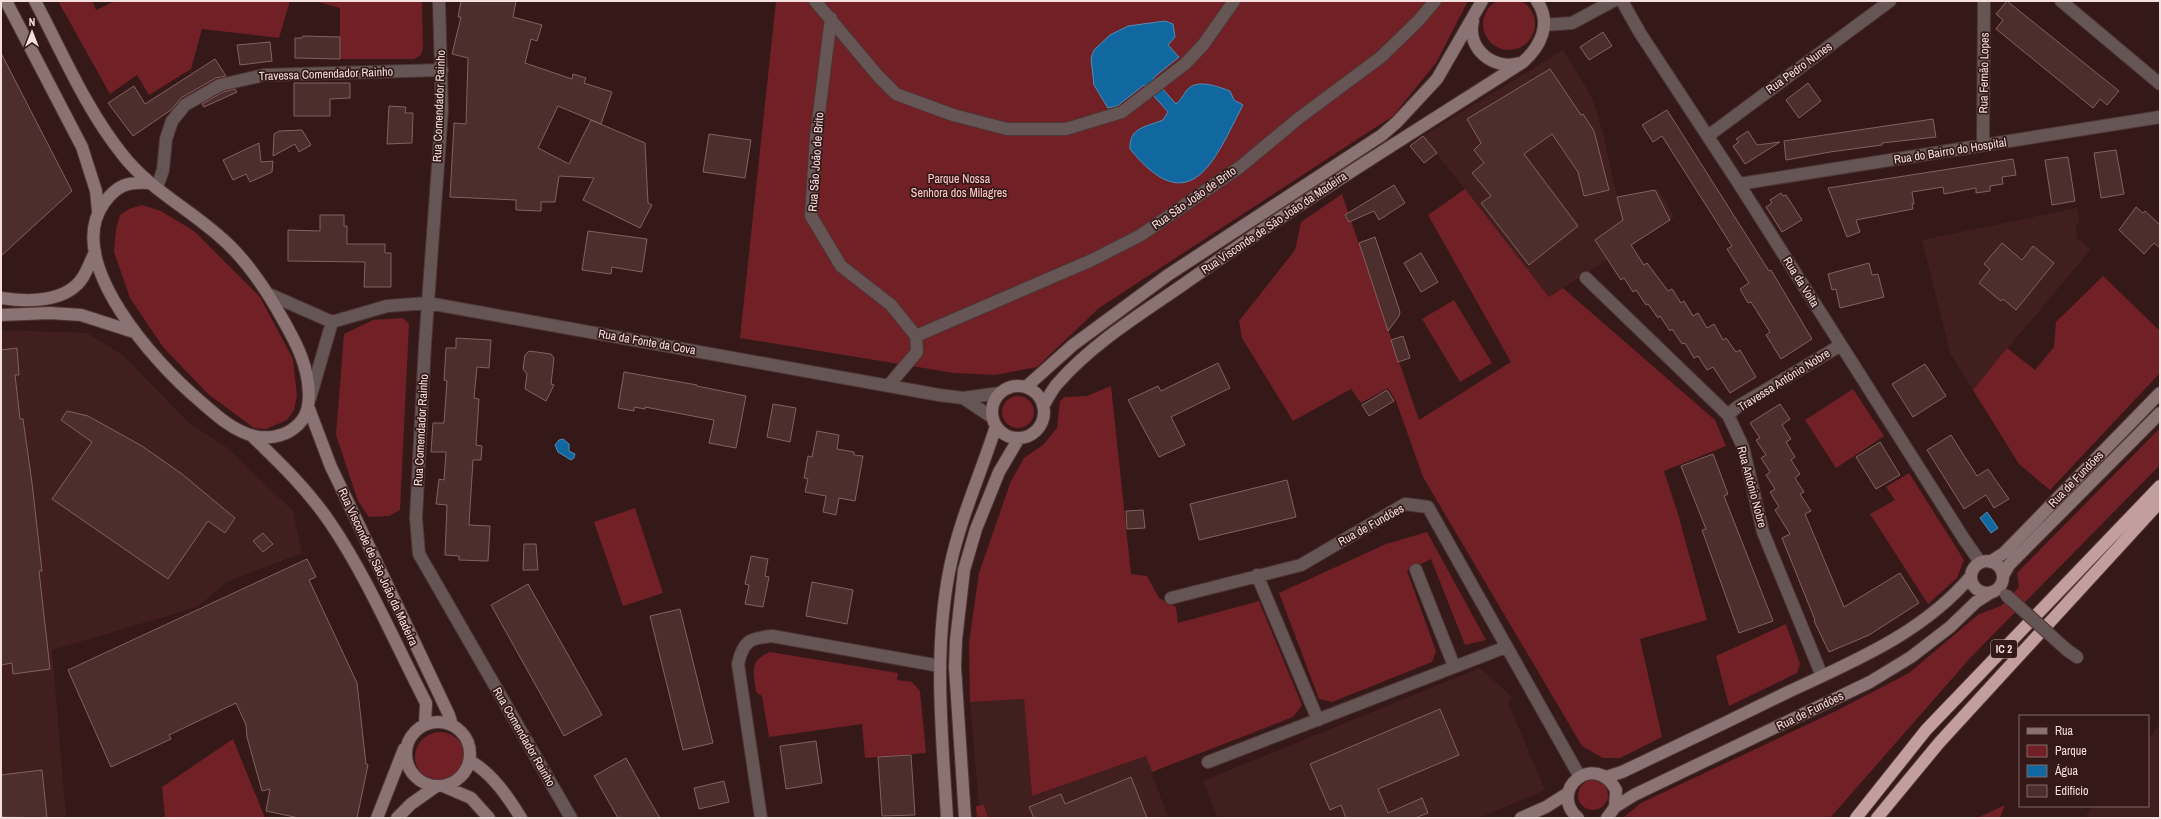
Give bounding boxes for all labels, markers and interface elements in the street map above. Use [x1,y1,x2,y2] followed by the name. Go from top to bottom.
[12,12,52,52] north arrow
[29,15,35,29] text: N
[1975,32,1993,114] street label: Rua Fernão Lopes
[1763,38,1835,97] street label: Rua Pedro Nunes
[429,50,449,162] street label: Rua Comendador Rainho
[259,64,393,84] street label: Travessa Comendador Rainho
[805,112,827,212] street label: Rua São João de Brito
[1893,134,2007,168] street label: Rua do Bairro do Hospital
[1149,163,1239,233] street label: Rua São João de Brito
[1198,168,1350,278] street label: Rua Visconde de São João da Madeira
[911,171,1007,201] park label: Parque Nossa Senhora dos Milagres
[1779,254,1823,311] street label: Rua da Volta
[597,326,697,359] street label: Rua da Fonte da Cova
[1735,345,1833,415] street label: Travessa António Nobre
[410,374,432,486] street label: Rua Comendador Rainho
[1733,445,1771,529] street label: Rua António Nobre
[2045,447,2107,511] street label: Rua de Fundões
[334,486,422,649] street label: Rua Visconde de São João da Madeira
[1335,500,1407,550] street label: Rua de Fundões
[1991,640,2017,658] road number: IC 2
[489,684,559,790] street label: Rua Comendador Rainho
[1774,688,1846,734] street label: Rua de Fundões
[2019,715,2149,807] legend
[2055,723,2074,739] text: Rua
[2055,743,2087,759] text: Parque
[2054,763,2079,779] text: Água
[2055,783,2088,799] text: Edifício

